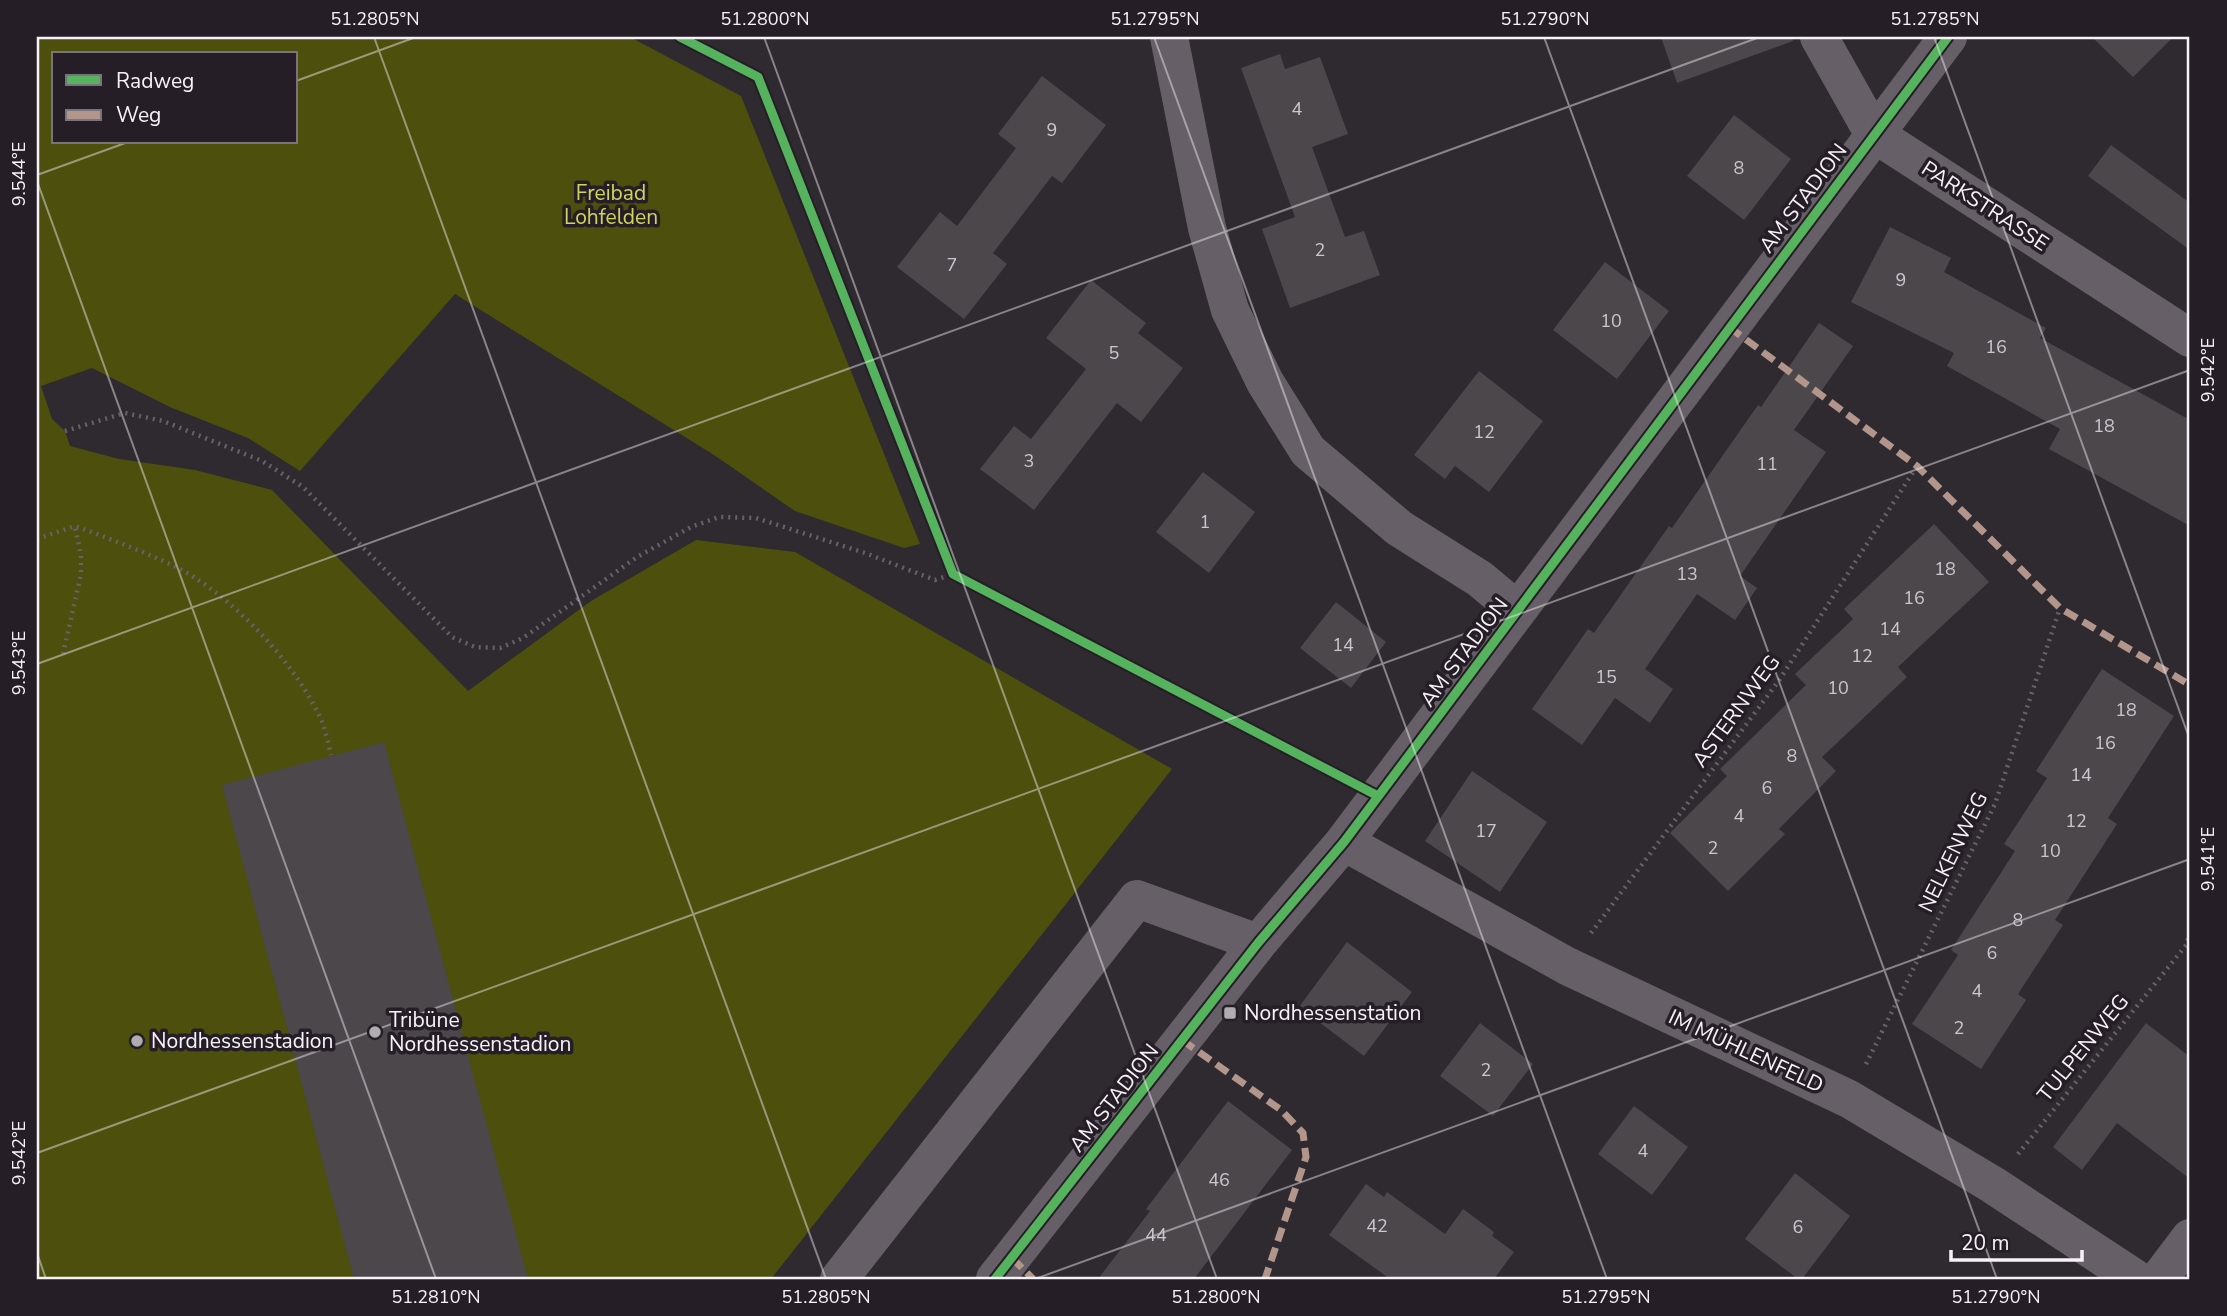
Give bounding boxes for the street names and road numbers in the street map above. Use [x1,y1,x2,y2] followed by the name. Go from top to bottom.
[1753,138,1853,258] street label: AM STADION
[1916,154,2054,258] street label: PARKSTRASSE
[1414,592,1514,712] street label: AM STADION
[1686,649,1786,773] street label: ASTERNWEG
[1912,787,1994,917] street label: NELKENWEG
[2031,988,2135,1108] street label: TULPENWEG
[1664,1003,1828,1099] street label: IM MÜHLENFELD
[1063,1038,1165,1158] street label: AM STADION

